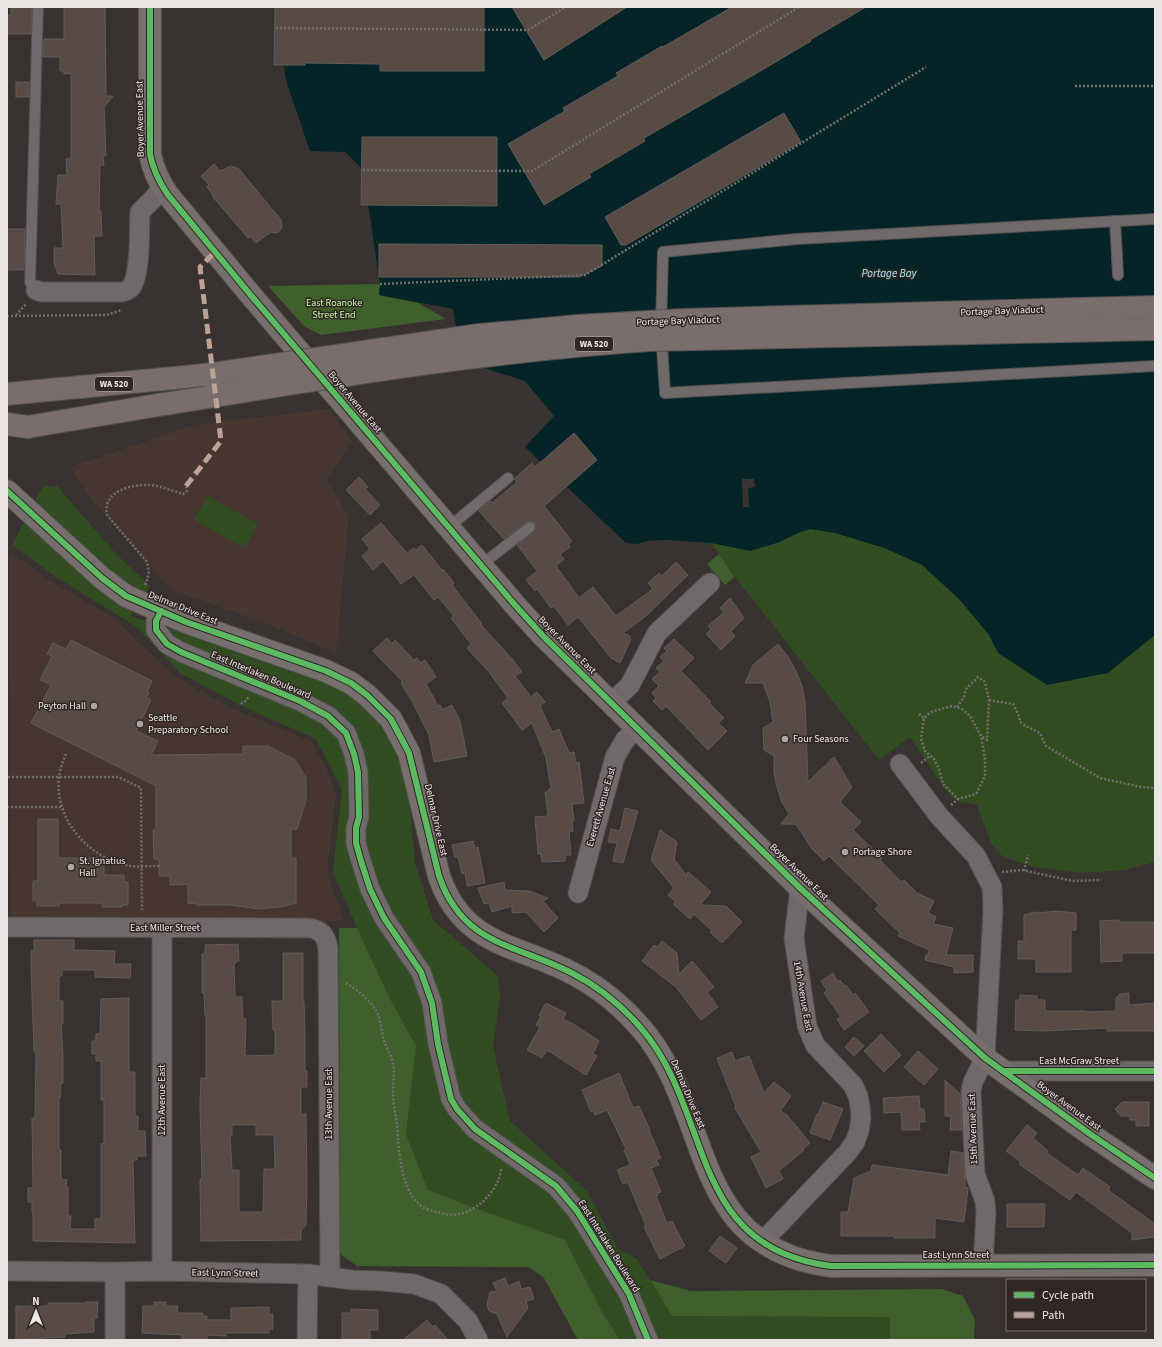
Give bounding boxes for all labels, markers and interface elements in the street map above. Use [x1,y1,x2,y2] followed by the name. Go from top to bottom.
[132,80,148,158] street label: Boyer Avenue East
[861,266,918,281] water label: Portage Bay
[306,296,362,322] park label: East Roanoke Street End
[960,303,1045,319] street label: Portage Bay Viaduct
[636,313,721,329] street label: Portage Bay Viaduct
[575,337,613,351] road number: WA 520
[325,368,385,436] street label: Boyer Avenue East
[95,377,133,391] road number: WA 520
[146,588,220,629] street label: Delmar Drive East
[535,613,600,678] street label: Boyer Avenue East
[209,648,313,702] street label: East Interlaken Boulevard
[38,699,86,713] place label: Peyton Hall
[89,701,99,711] marker: Peyton Hall
[148,711,229,737] place label: Seattle Preparatory School
[135,719,145,729] marker: Seattle Preparatory School
[793,732,849,746] place label: Four Seasons
[780,734,790,744] marker: Four Seasons
[583,765,619,848] street label: Everett Avenue East
[421,782,451,858] street label: Delmar Drive East
[767,840,832,904] street label: Boyer Avenue East
[853,845,912,859] place label: Portage Shore
[840,847,850,857] marker: Portage Shore
[79,854,126,880] place label: St. Ignatius Hall
[66,862,76,872] marker: St. Ignatius Hall
[130,921,201,935] street label: East Miller Street
[790,960,816,1033] street label: 14th Avenue East
[1039,1054,1120,1068] street label: East McGraw Street
[667,1057,709,1131] street label: Delmar Drive East
[155,1064,169,1136] street label: 12th Avenue East
[322,1068,336,1140] street label: 13th Avenue East
[1034,1078,1105,1135] street label: Boyer Avenue East
[965,1093,981,1165] street label: 15th Avenue East
[575,1197,643,1295] street label: East Interlaken Boulevard
[923,1248,990,1262] street label: East Lynn Street
[191,1265,259,1281] street label: East Lynn Street
[1006,1279,1146,1331] legend
[1042,1287,1094,1304] text: Cycle path
[16,1291,56,1331] north arrow
[32,1294,40,1309] text: N
[1042,1307,1065,1324] text: Path

